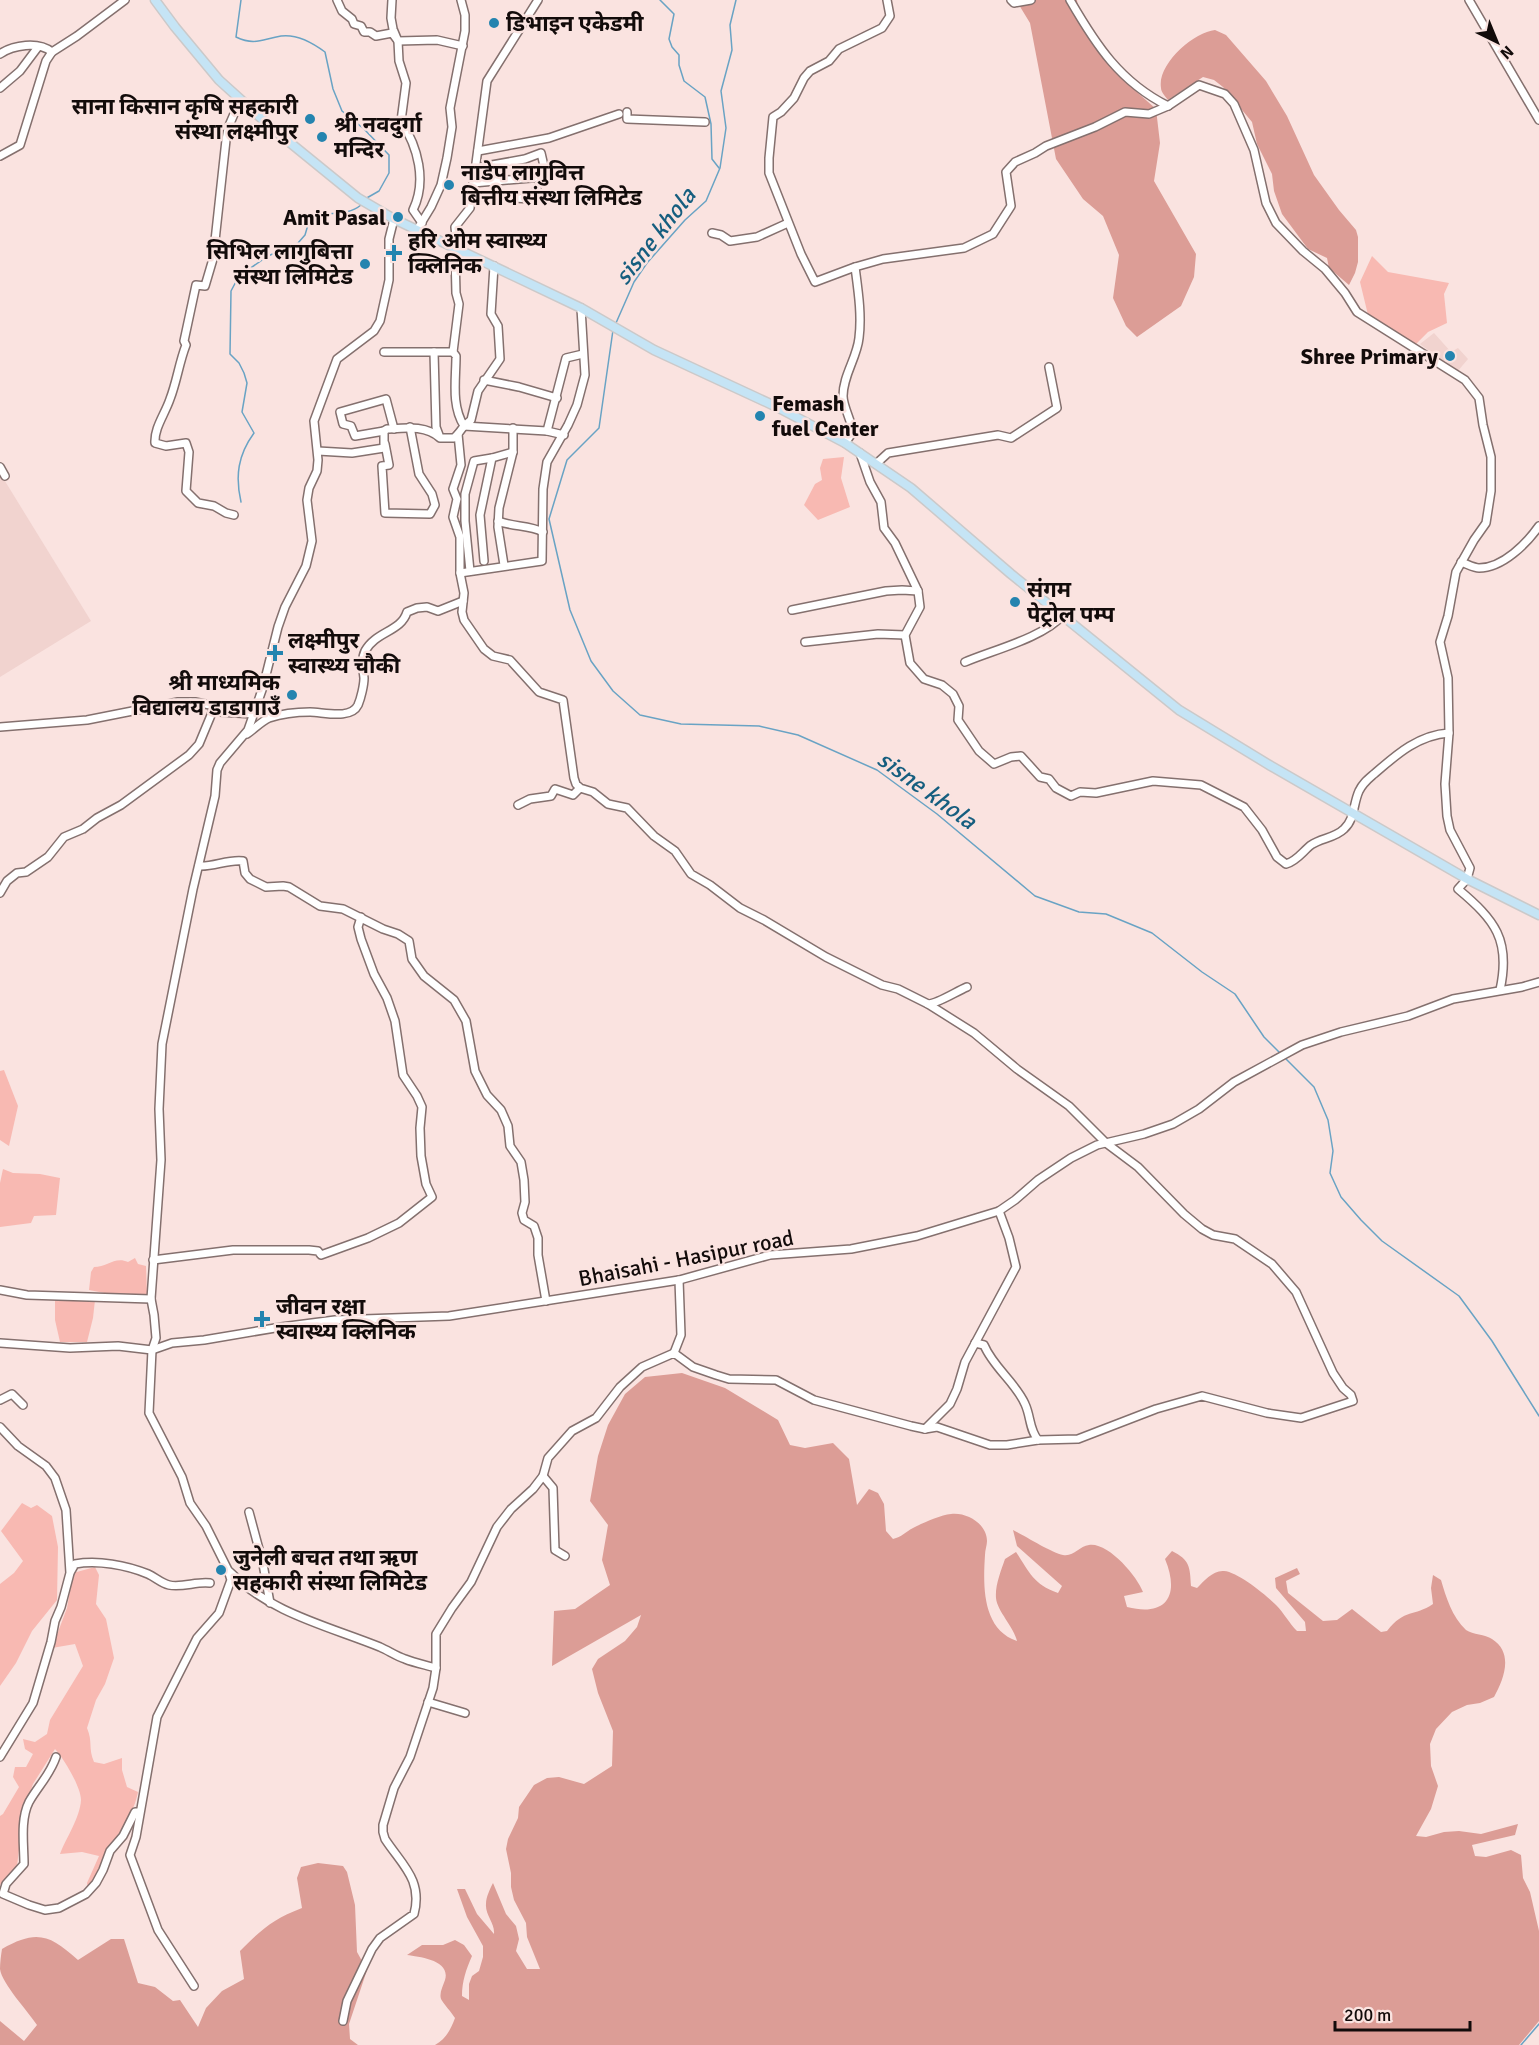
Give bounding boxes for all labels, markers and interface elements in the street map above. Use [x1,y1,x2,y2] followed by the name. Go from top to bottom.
[506,10,644,37] place label: डिभाइन एकेडमी
[1467,12,1527,72] north arrow
[487,16,501,30] marker: डिभाइन एकेडमी
[1496,41,1517,63] text: N
[72,93,299,145] place label: साना किसान कृषि सहकारी संस्था लक्ष्मीपुर
[334,111,423,163] place label: श्री नवदुर्गा मन्दिर
[303,112,317,126] marker: साना किसान कृषि सहकारी संस्था लक्ष्मीपुर
[315,130,329,144] marker: श्री नवदुर्गा मन्दिर
[461,159,643,211] place label: नाडेप लागुवित्त बित्तीय संस्था लिमिटेड
[442,178,456,192] marker: नाडेप लागुवित्त बित्तीय संस्था लिमिटेड
[608,181,703,290] water label: sisne khola
[283,204,386,231] place label: Amit Pasal
[391,210,405,224] marker: Amit Pasal
[408,227,548,279] place label: हरि ओम स्वास्थ्य क्लिनिक
[207,238,354,290] place label: सिभिल लागुबित्ता संस्था लिमिटेड
[385,244,403,262] marker: हरि ओम स्वास्थ्य क्लिनिक
[358,257,372,271] marker: सिभिल लागुबित्ता संस्था लिमिटेड
[1301,343,1438,370] place label: Shree Primary
[1443,349,1457,363] marker: Shree Primary
[771,390,879,442] place label: Femash fuel Center
[753,409,767,423] marker: Femash fuel Center
[1027,576,1115,628] place label: संगम पेट्रोल पम्प
[1008,595,1022,609] marker: संगम पेट्रोल पम्प
[288,627,401,679] place label: लक्ष्मीपुर स्वास्थ्य चौकी
[266,644,284,662] marker: लक्ष्मीपुर स्वास्थ्य चौकी
[132,669,281,721] place label: श्री माध्यमिक विद्यालय डाडागाउँ
[285,688,299,702] marker: श्री माध्यमिक विद्यालय डाडागाउँ
[872,744,983,836] water label: sisne khola
[576,1224,796,1292] street label: Bhaisahi - Hasipur road
[276,1293,417,1345] place label: जीवन रक्षा स्वास्थ्य क्लिनिक
[253,1310,271,1328] marker: जीवन रक्षा स्वास्थ्य क्लिनिक
[233,1544,427,1596] place label: जुनेली बचत तथा ऋण सहकारी संस्था लिमिटेड
[214,1563,228,1577] marker: जुनेली बचत तथा ऋण सहकारी संस्था लिमिटेड
[1335,1994,1470,2032] scale bar
[1344,2004,1391,2026] text: 200 m

